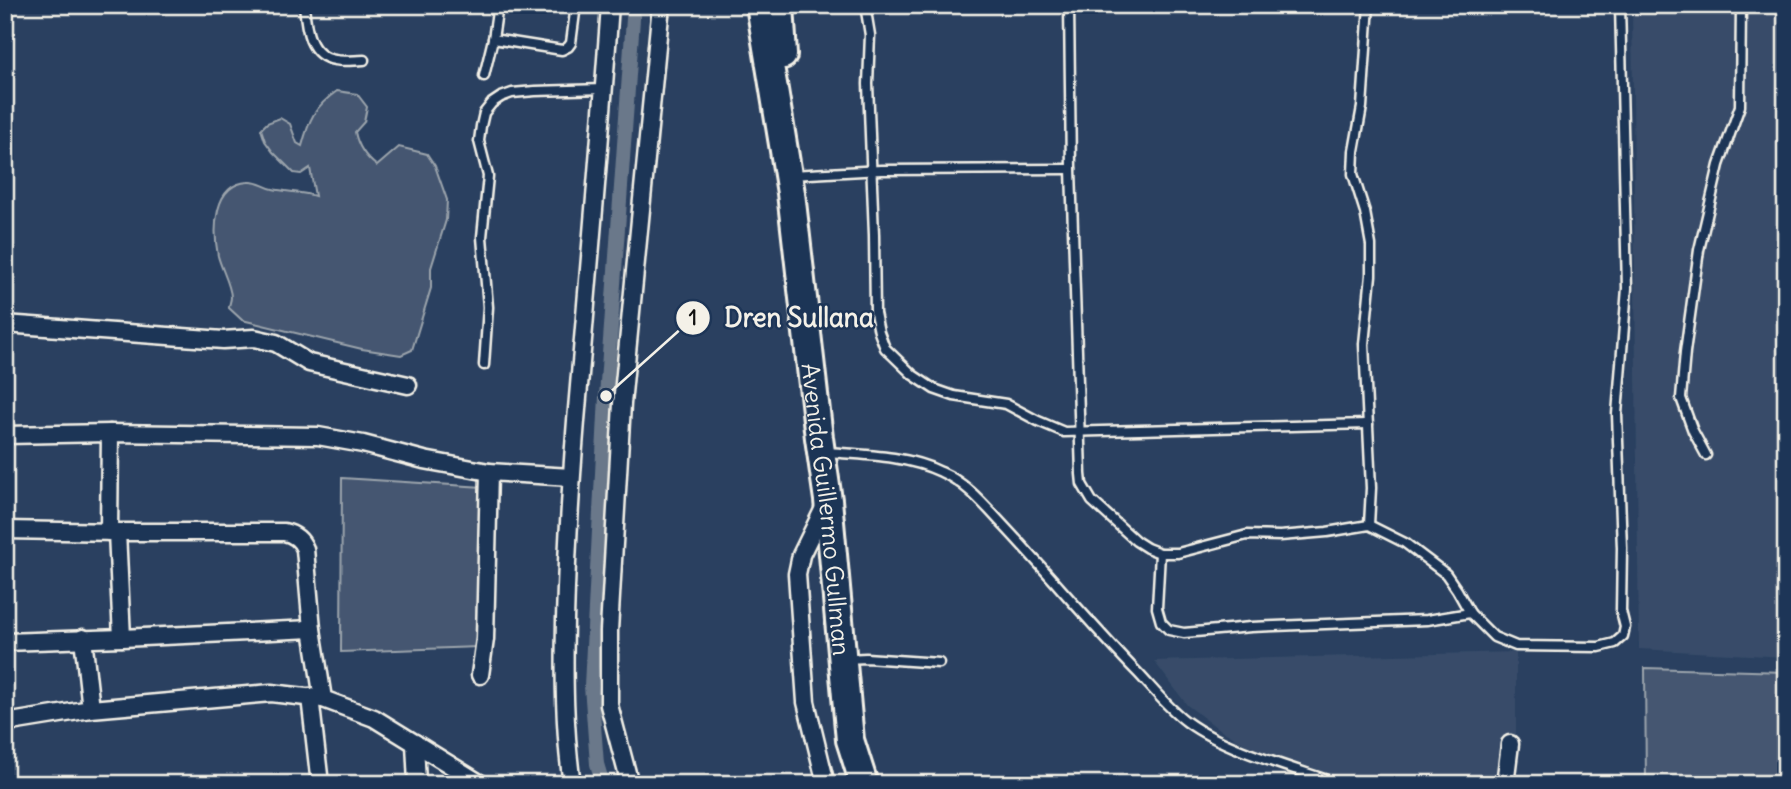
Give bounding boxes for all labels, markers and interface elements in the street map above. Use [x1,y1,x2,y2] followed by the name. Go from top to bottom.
[675,294,888,341] callout: Dren Sullana
[724,301,874,334] text: Dren Sullana
[689,304,697,331] text: 1
[796,362,857,657] street label: Avenida Guillermo Gullman

